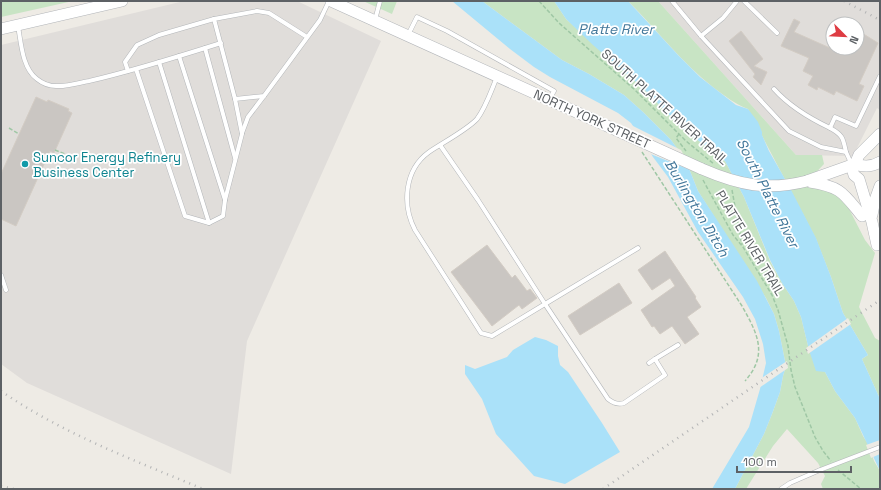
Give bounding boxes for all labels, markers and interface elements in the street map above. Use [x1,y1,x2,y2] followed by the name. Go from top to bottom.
[825,16,865,56] north arrow
[578,20,656,38] water label: Platte River
[846,34,862,46] text: N
[598,45,732,169] street label: SOUTH PLATTE RIVER TRAIL
[531,86,653,153] street label: NORTH YORK STREET
[733,135,804,252] water label: South Platte River
[33,149,181,181] place label: Suncor Energy Refinery Business Center
[661,156,733,260] water label: Burlington Ditch
[20,159,30,169] marker: Suncor Energy Refinery Business Center
[712,187,788,299] street label: PLATTE RIVER TRAIL
[737,448,851,474] scale bar
[743,454,777,470] text: 100 m

